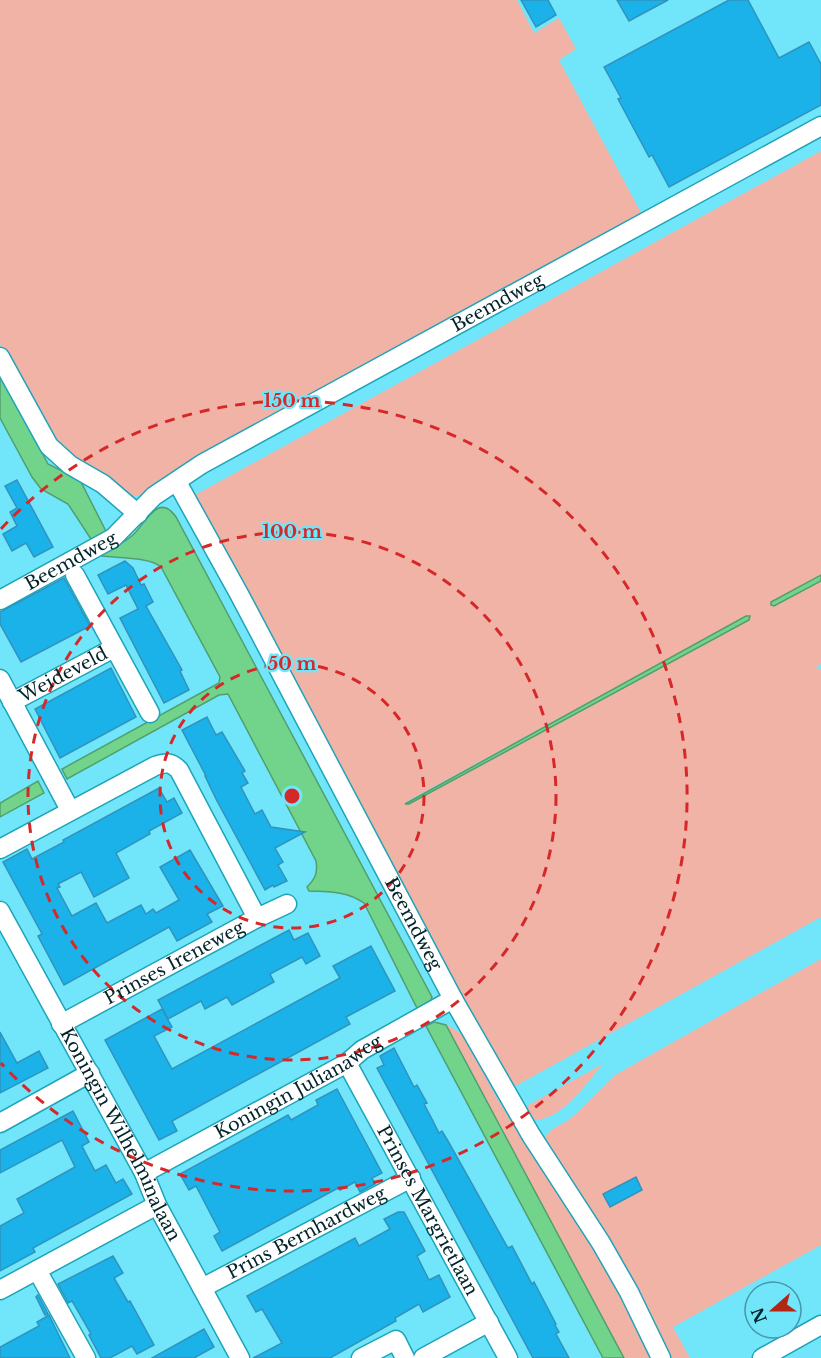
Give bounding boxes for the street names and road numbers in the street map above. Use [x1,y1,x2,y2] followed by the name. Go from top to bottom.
[448,268,548,337] street label: Beemdweg
[21,527,121,595] street label: Beemdweg
[14,642,111,708] street label: Weideveld
[380,874,447,974] street label: Beemdweg
[101,916,249,1009] street label: Prinses Ireneweg
[55,1024,185,1245] street label: Koningin Wilhelminalaan
[211,1030,386,1144] street label: Koningin Julianaweg
[372,1122,483,1299] street label: Prinses Margrietlaan
[223,1182,390,1284] street label: Prins Bernhardweg

